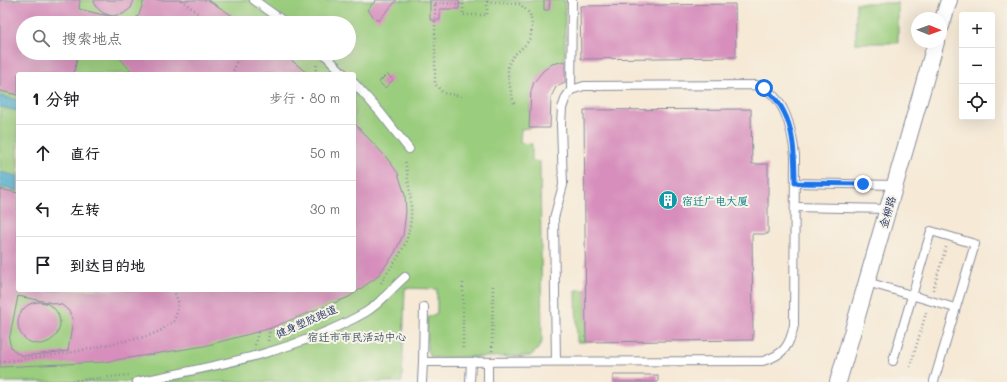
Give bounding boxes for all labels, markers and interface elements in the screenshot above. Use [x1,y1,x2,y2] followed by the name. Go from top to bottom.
[911,12,947,48] north arrow
[959,12,995,120] map controls
[959,12,995,48] button: +
[16,16,356,60] search box
[30,27,52,49] icon: search
[62,28,122,48] text: 搜索地点
[959,48,995,84] button: −
[755,79,773,97] route start
[959,84,995,120] button: locate
[32,87,80,109] text: 1 分钟
[270,89,340,106] text: 步行 · 80 m
[32,142,54,164] icon: ahead
[70,143,100,163] text: 直行
[310,144,340,161] text: 50 m
[854,175,872,193] route end
[657,189,679,211] building icon: 宿迁广电大厦
[682,193,748,208] place label: 宿迁广电大厦
[875,194,899,230] street label: 金柳路
[32,198,54,220] icon: left
[70,199,100,219] text: 左转
[310,200,340,217] text: 30 m
[32,254,54,276] icon: arrive
[70,255,145,275] text: 到达目的地
[273,301,339,341] street label: 健身塑胶跑道
[308,329,407,344] park label: 宿迁市市民活动中心

